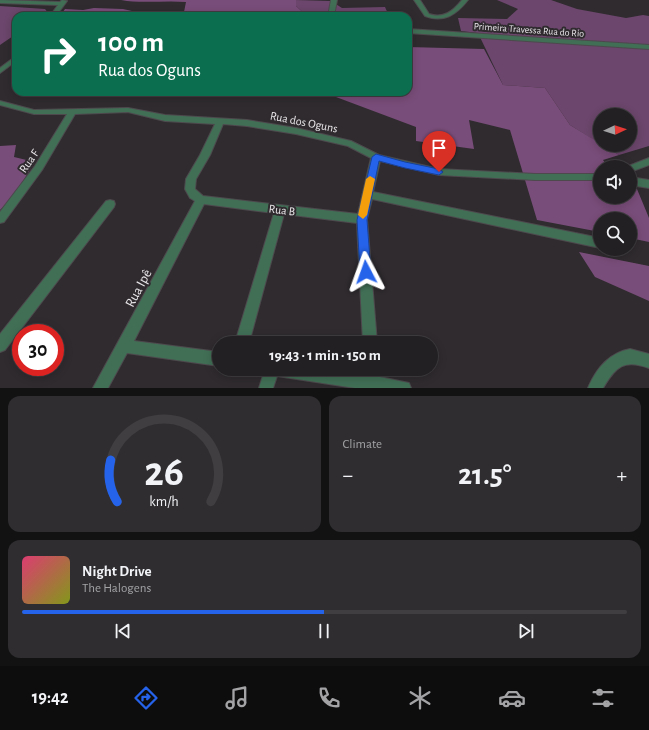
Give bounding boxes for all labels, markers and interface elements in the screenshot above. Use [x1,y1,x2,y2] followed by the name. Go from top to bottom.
[473,21,585,39] street label: Primeira Travessa Rua do Rio
[32,28,84,80] icon: right
[98,29,164,57] text: 100 m
[98,62,201,80] text: Rua dos Oguns
[593,108,637,152] north arrow
[593,108,637,256] map controls
[269,110,339,134] street label: Rua dos Oguns
[422,131,456,172] pin
[428,137,450,159] icon: arrive
[17,147,42,175] street label: Rua F
[593,160,637,204] button: sound
[268,202,296,218] street label: Rua B
[593,212,637,256] button: search
[345,251,387,293] position arrow
[123,267,155,310] street label: Rua Ipê
[12,324,64,376] speed limit sign: 30
[269,348,381,363] text: 19:43 · 1 min · 150 m
[343,438,382,451] text: Climate
[144,452,184,493] text: 26
[458,460,512,490] text: 21.5°
[343,464,353,486] text: −
[616,464,627,486] text: +
[150,495,179,509] text: km/h
[82,564,152,579] text: Night Drive
[82,582,151,595] text: The Halogens
[112,620,134,642] icon: previous
[313,620,335,642] icon: pause
[515,620,537,642] icon: next
[132,684,160,712] icon: directions
[223,684,251,712] icon: music
[315,684,343,712] icon: phone
[406,684,434,712] icon: climate
[498,684,526,712] icon: car
[589,684,617,712] icon: filters
[32,689,69,707] text: 19:42

